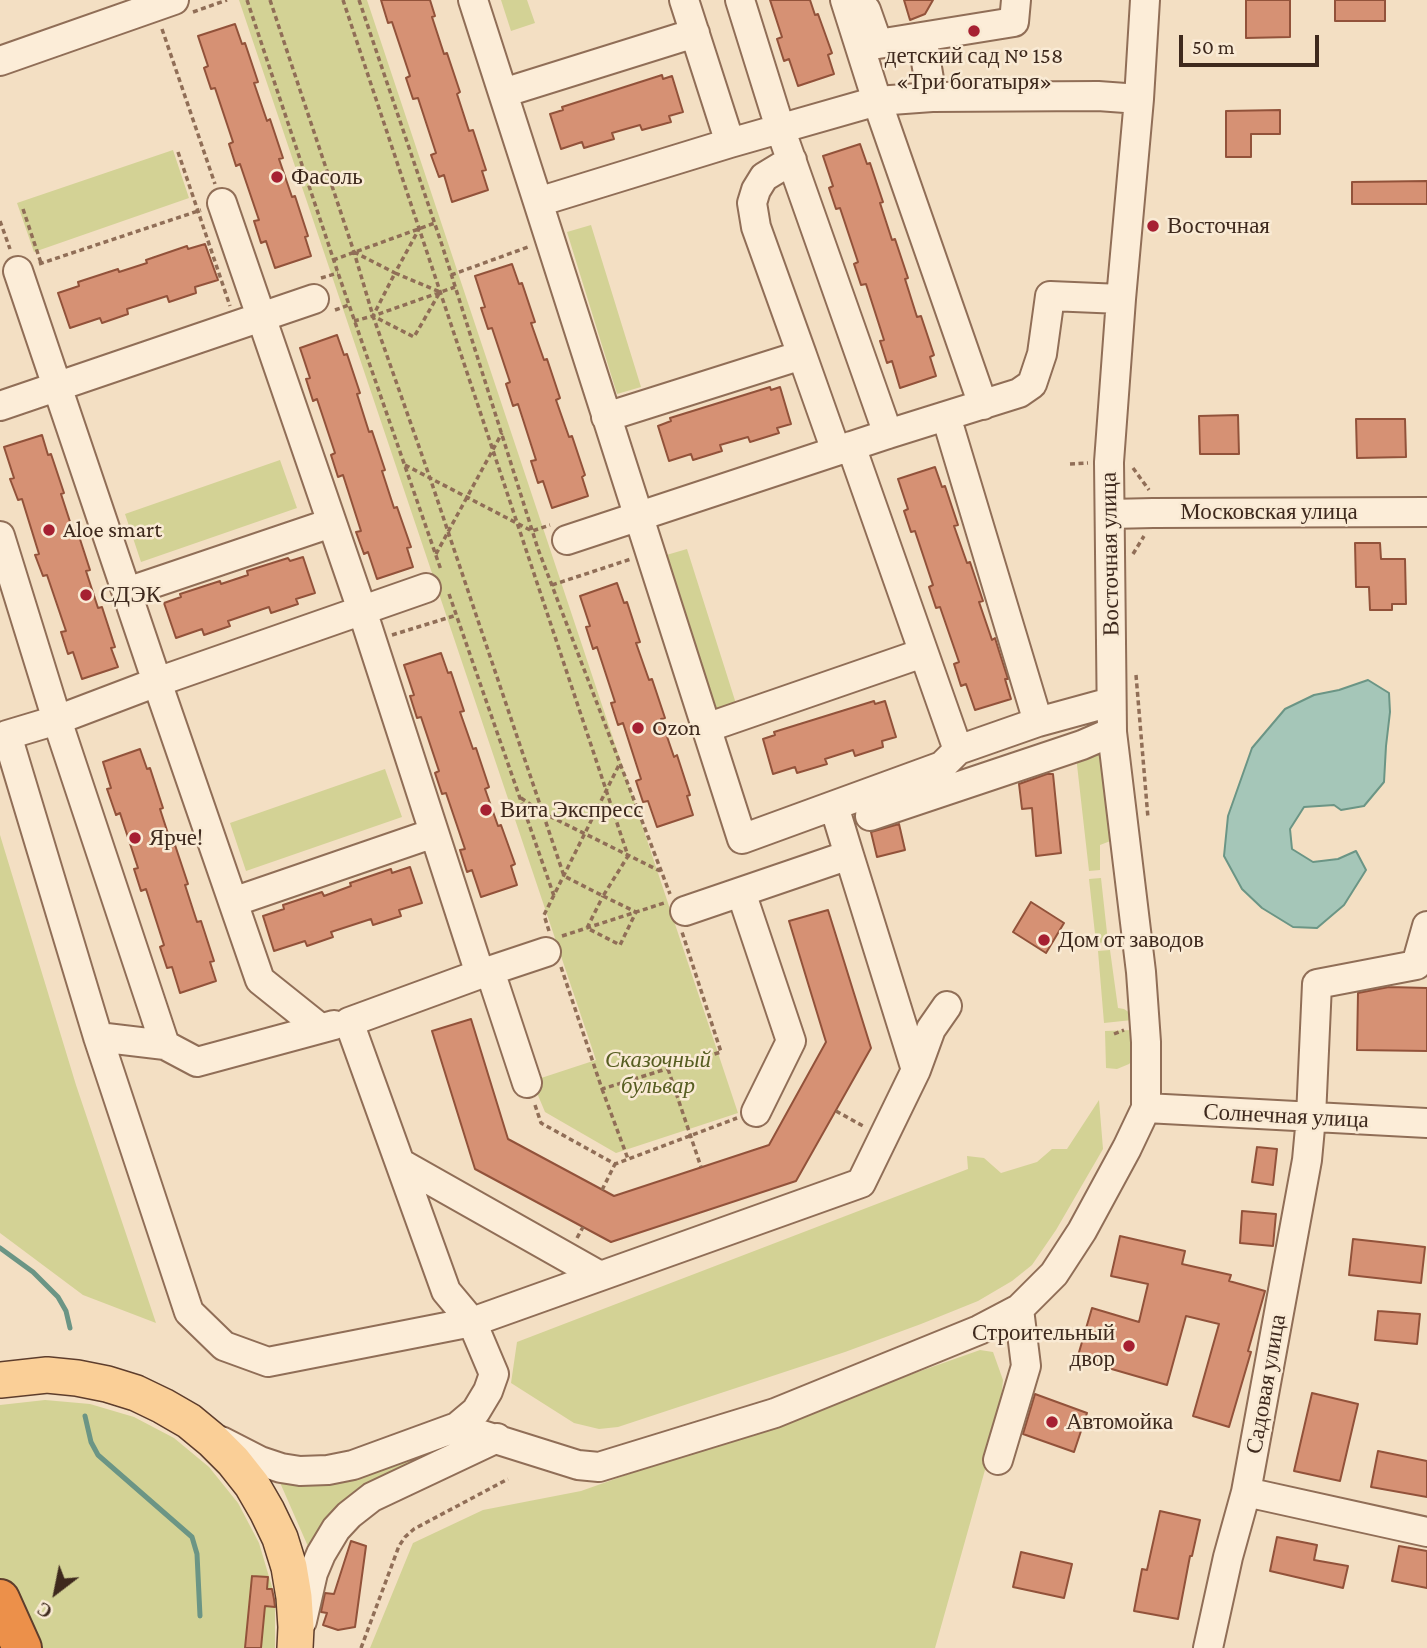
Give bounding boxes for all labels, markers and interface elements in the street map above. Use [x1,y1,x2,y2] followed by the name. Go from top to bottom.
[1182,21,1322,65] scale bar
[966,23,982,39] marker: детский сад № 158 «Три богатыря»
[1192,35,1235,59] text: 50 m
[885,42,1063,96] place label: детский сад № 158 «Три богатыря»
[291,163,363,191] place label: Фасоль
[269,169,285,185] marker: Фасоль
[1167,212,1270,240] place label: Восточная
[1145,218,1161,234] marker: Восточная
[1095,472,1125,636] street label: Восточная улица
[1180,498,1358,526] street label: Московская улица
[63,516,162,544] place label: Aloe smart
[41,522,57,538] marker: Aloe smart
[100,581,161,609] place label: СДЭК
[78,587,94,603] marker: СДЭК
[652,714,701,742] place label: Ozon
[630,720,646,736] marker: Ozon
[500,796,644,824] place label: Вита Экспресс
[478,802,494,818] marker: Вита Экспресс
[149,824,203,852] place label: Ярче!
[127,830,143,846] marker: Ярче!
[1058,926,1204,954] place label: Дом от заводов
[1036,932,1052,948] marker: Дом от заводов
[605,1046,711,1100] park label: Сказочный бульвар
[1203,1098,1369,1134] street label: Солнечная улица
[1240,1312,1292,1456] street label: Садовая улица
[972,1319,1115,1373] place label: Строительный двор
[1121,1338,1137,1354] marker: Строительный двор
[1066,1408,1173,1436] place label: Автомойка
[1044,1414,1060,1430] marker: Автомойка
[21,1557,91,1627] north arrow
[33,1598,56,1623] text: С

